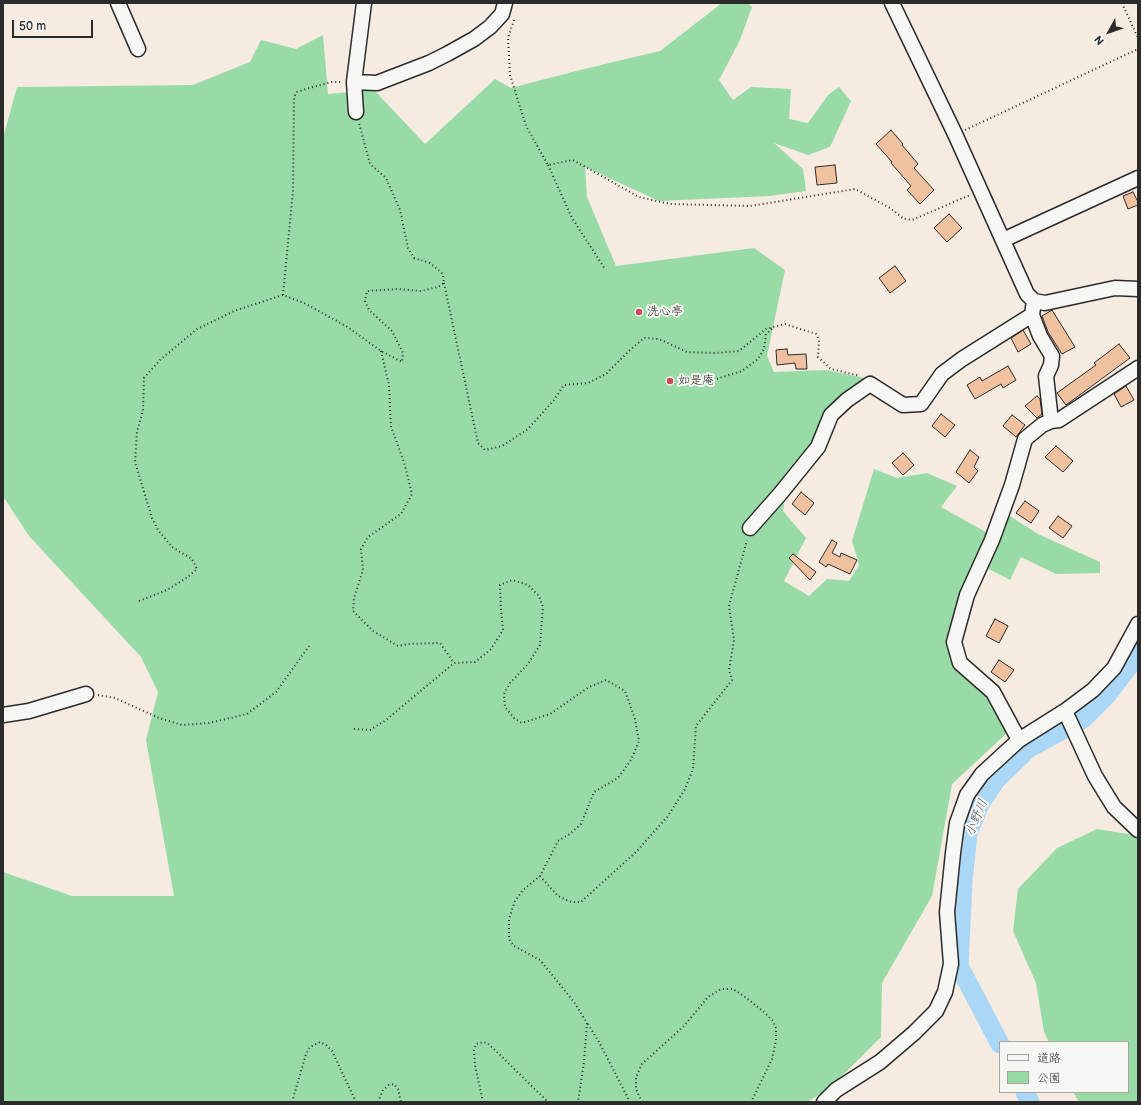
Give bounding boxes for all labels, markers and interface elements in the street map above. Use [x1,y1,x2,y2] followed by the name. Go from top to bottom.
[14,12,95,38] scale bar
[1089,12,1129,52] north arrow
[19,19,46,34] text: 50 m
[1092,33,1107,47] text: N
[647,305,683,319] place label: 洗心亭
[634,307,644,317] marker: 洗心亭
[678,374,714,388] place label: 如是庵
[665,376,675,386] marker: 如是庵
[962,797,992,839] water label: 小野川
[999,1041,1129,1093] legend
[1037,1051,1061,1066] text: 道路
[1037,1071,1061,1086] text: 公園

